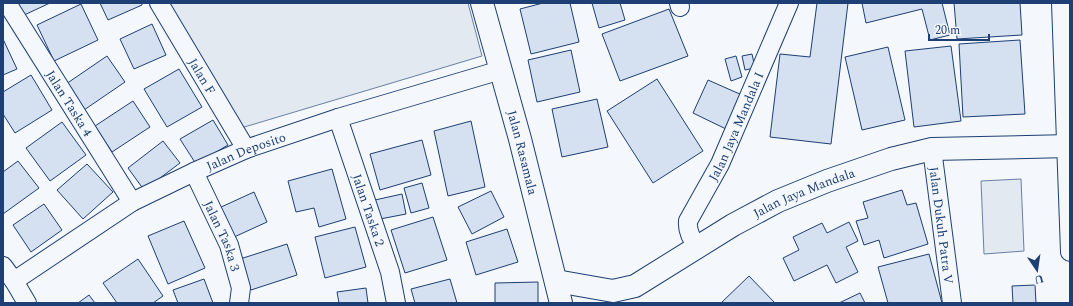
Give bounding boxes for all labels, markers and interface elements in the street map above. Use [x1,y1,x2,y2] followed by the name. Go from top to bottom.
[929,16,989,42] scale bar
[935,21,960,40] text: 20 m
[183,54,220,99] street label: Jalan F
[40,66,98,141] street label: Jalan Taska 4
[703,69,769,185] street label: Jalan Jaya Mandala I
[501,108,543,198] street label: Jalan Rasamala
[203,127,289,176] street label: Jalan Deposito
[750,163,858,224] street label: Jalan Jaya Mandala
[923,166,959,286] street label: Jalan Dukuh Patra V
[347,171,390,249] street label: Jalan Taska 2
[198,197,245,274] street label: Jalan Taska 3
[1017,250,1057,290] north arrow
[1033,270,1046,289] text: U

